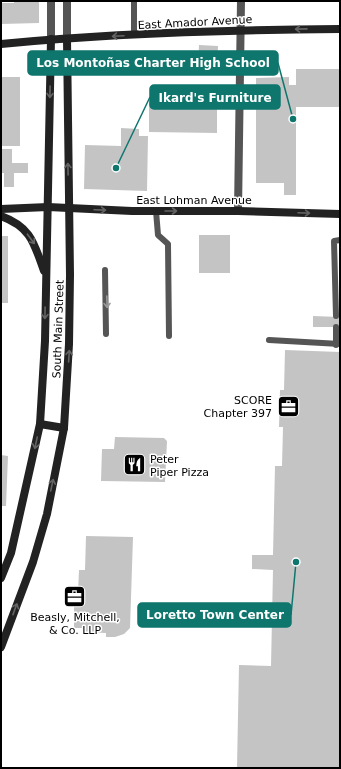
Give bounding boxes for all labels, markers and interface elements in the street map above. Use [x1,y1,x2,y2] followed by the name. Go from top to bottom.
[137,13,253,32] street label: East Amador Avenue
[295,26,308,33] one-way arrow
[112,32,125,40] one-way arrow
[28,51,278,75] callout: Los Montoñas Charter High School
[36,56,270,70] text: Los Montoñas Charter High School
[46,85,54,98] one-way arrow
[150,85,280,109] callout: Ikard's Furniture
[158,91,272,105] text: Ikard's Furniture
[64,163,72,176] one-way arrow
[136,194,252,207] street label: East Lohman Avenue
[93,206,106,213] one-way arrow
[164,207,177,215] one-way arrow
[297,209,310,217] one-way arrow
[26,234,35,244] one-way arrow
[50,279,67,379] street label: South Main Street
[103,295,110,308] one-way arrow
[41,306,49,319] one-way arrow
[65,350,72,363] one-way arrow
[275,393,301,419] office icon: SCORE Chapter 397
[204,394,272,420] place label: SCORE Chapter 397
[31,436,39,449] one-way arrow
[121,452,147,478] restaurant icon: Peter Piper Pizza
[150,453,209,479] place label: Peter Piper Pizza
[49,478,57,491] one-way arrow
[62,584,88,610] office icon: Beasly, Mitchell, & Co. LLP
[12,603,20,615] one-way arrow
[138,603,291,627] callout: Loretto Town Center
[146,608,284,622] text: Loretto Town Center
[30,611,120,637] place label: Beasly, Mitchell, & Co. LLP

